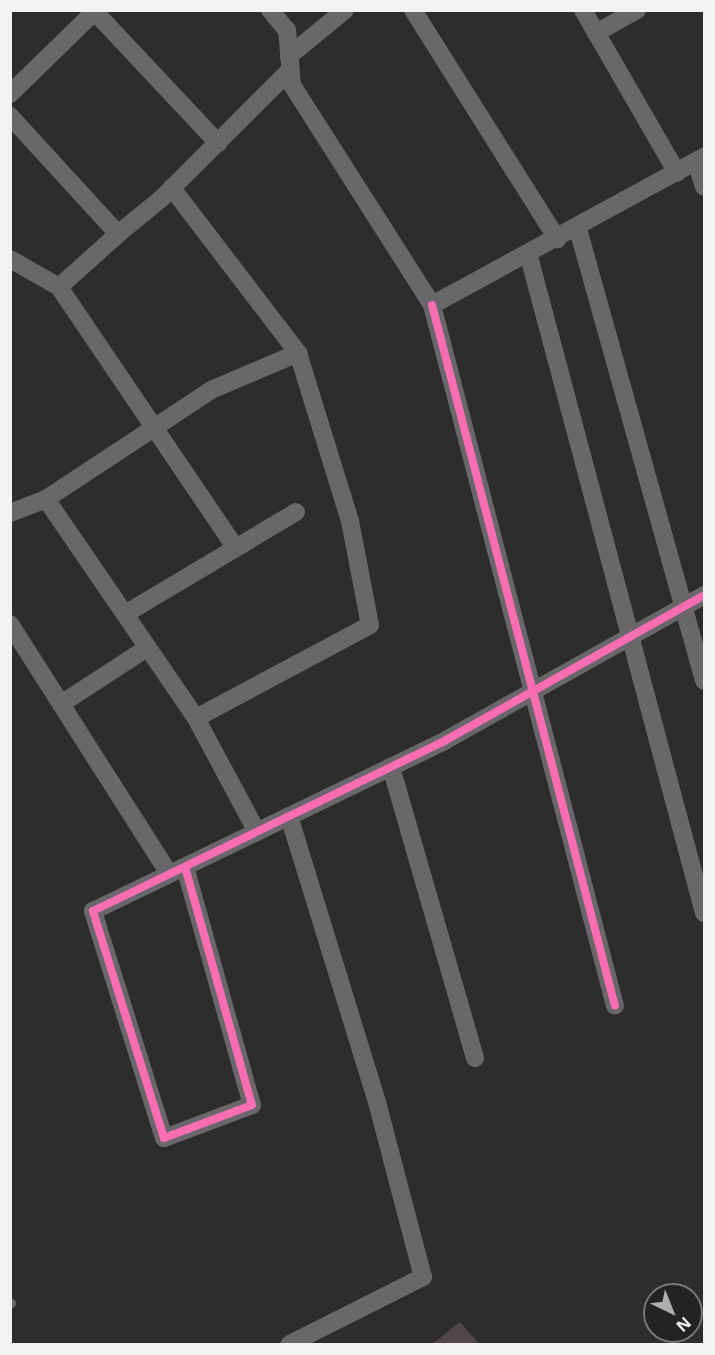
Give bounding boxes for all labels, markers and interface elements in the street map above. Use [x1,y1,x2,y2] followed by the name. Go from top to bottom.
[643,1283,703,1343] north arrow
[672,1312,696,1337] text: N

